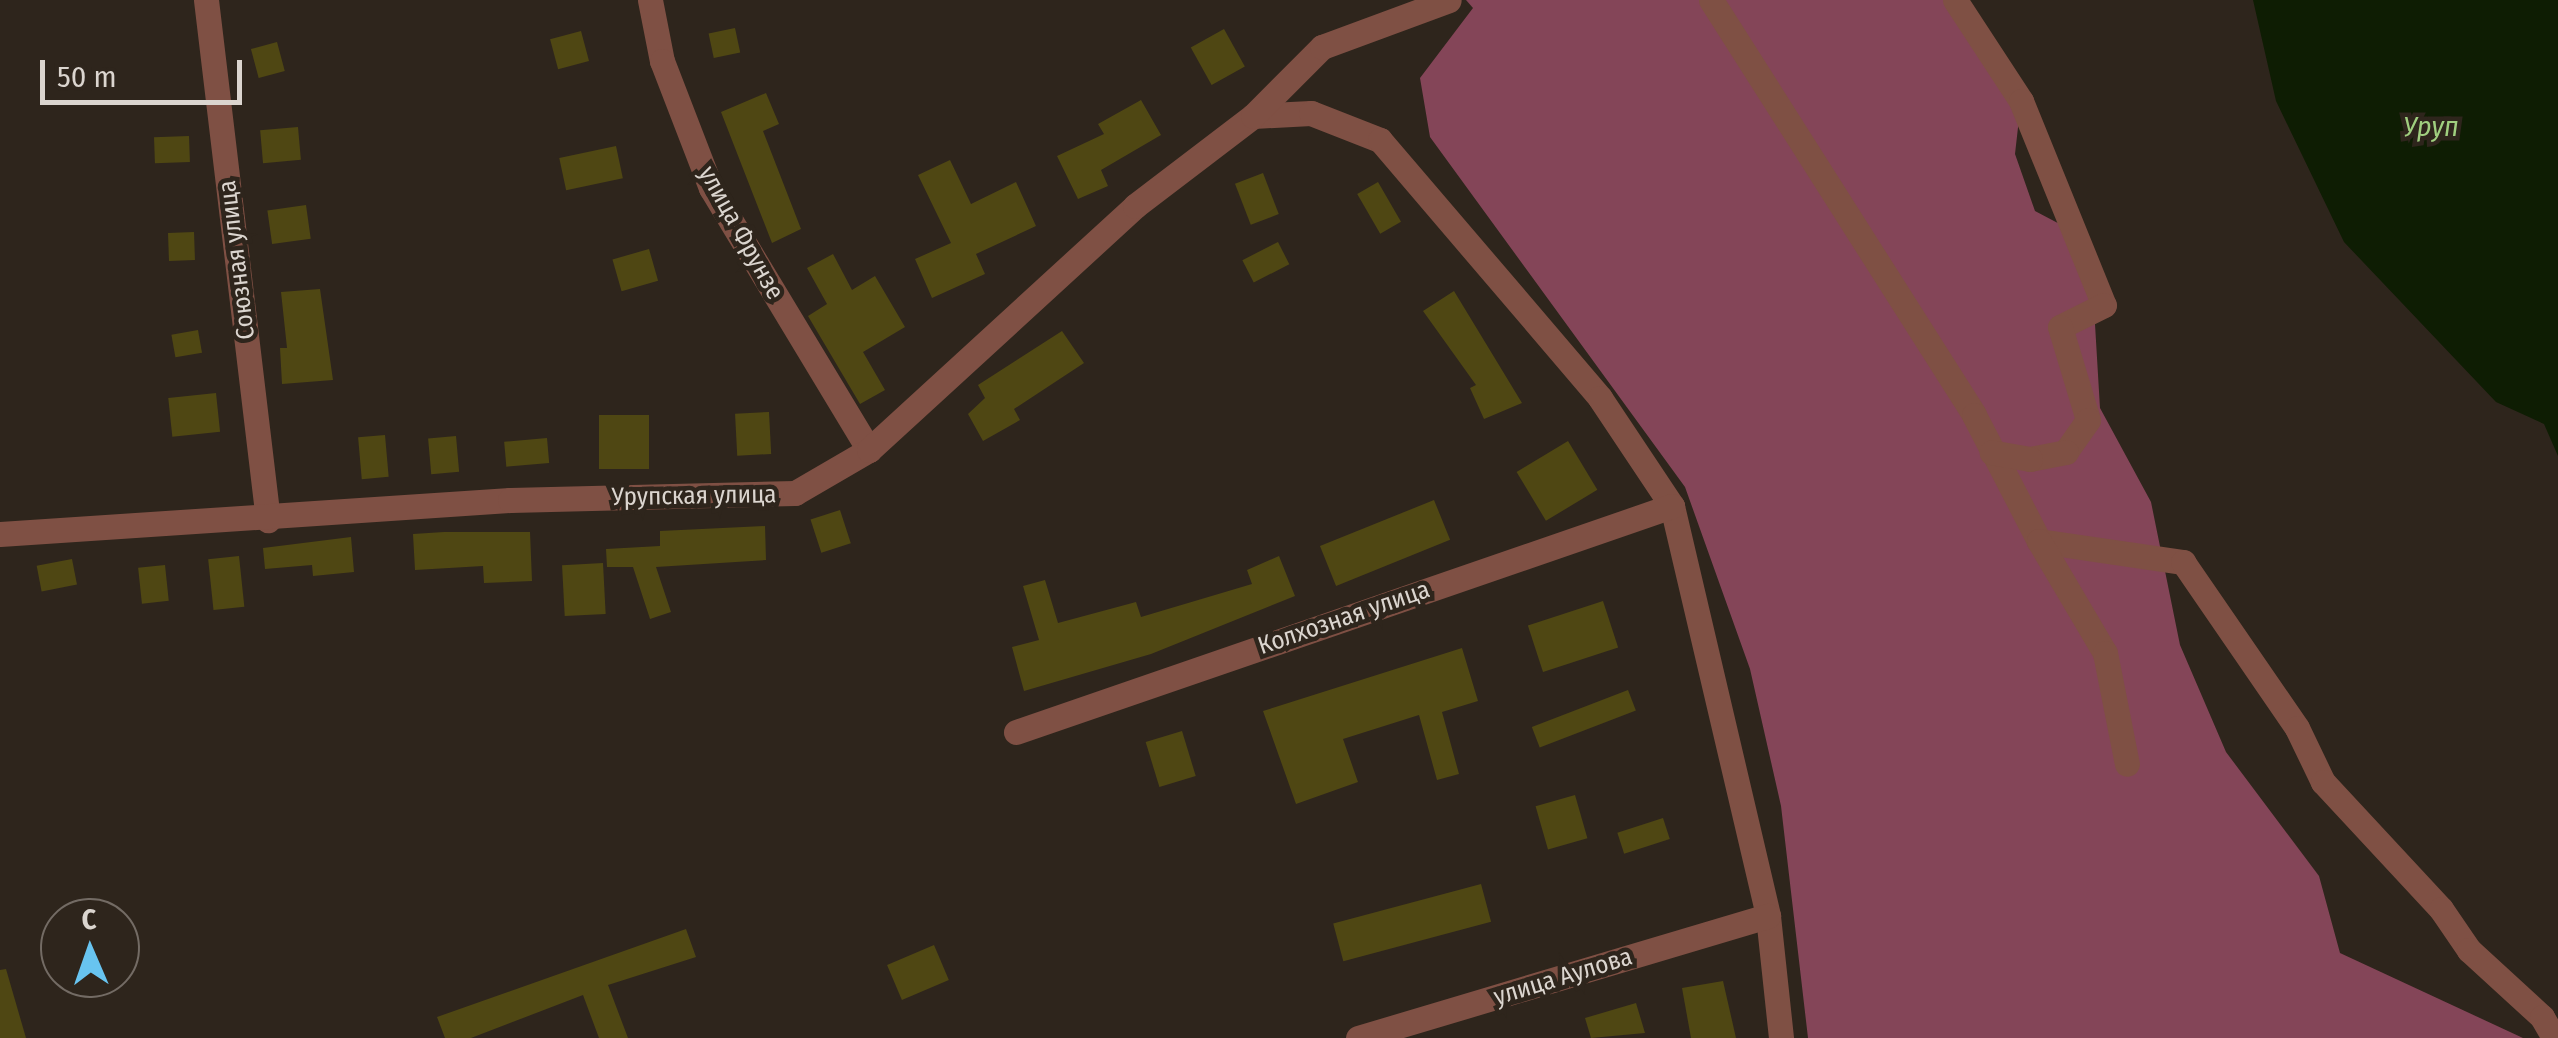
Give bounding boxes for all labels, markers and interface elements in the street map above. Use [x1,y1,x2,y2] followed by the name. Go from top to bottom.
[45,40,248,102] scale bar
[57,59,117,95] text: 50 m
[2403,110,2459,144] water label: Уруп
[692,161,790,305] street label: улица Фрунзе
[212,179,262,341] street label: Союзная улица
[611,480,777,512] street label: Урупская улица
[1254,575,1434,661] street label: Колхозная улица
[40,898,140,998] north arrow
[81,903,97,936] text: С
[1490,942,1636,1012] street label: улица Аулова

